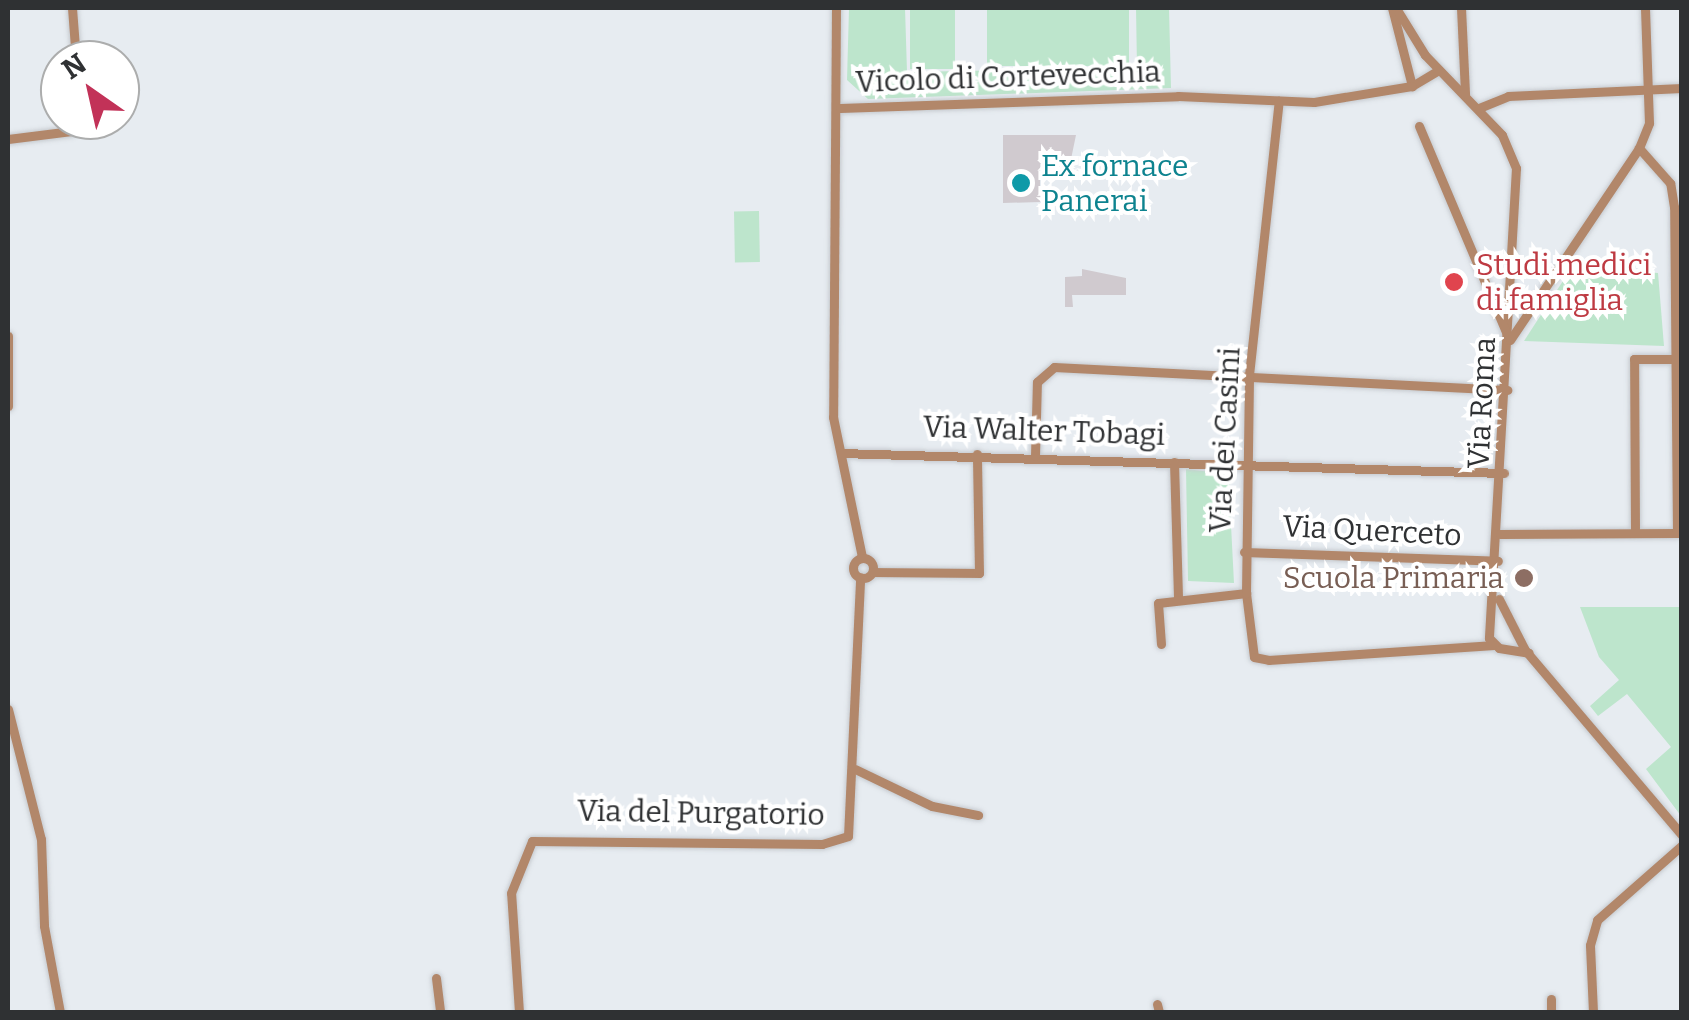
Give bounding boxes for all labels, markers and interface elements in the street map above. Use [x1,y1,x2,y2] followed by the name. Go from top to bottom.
[40,40,140,140] north arrow
[56,47,92,86] text: N
[855,54,1161,100] street label: Vicolo di Cortevecchia
[1041,148,1188,218] place label: Ex fornace Panerai
[1010,172,1032,194] marker: Ex fornace Panerai
[1476,247,1651,318] place label: Studi medici di famiglia
[1441,269,1467,295] marker: Studi medici di famiglia
[1461,336,1503,470] street label: Via Roma
[1202,346,1248,534] street label: Via dei Casini
[922,409,1166,453] street label: Via Walter Tobagi
[1282,508,1462,554] street label: Via Querceto
[1283,560,1504,596] place label: Scuola Primaria
[1513,567,1535,589] marker: Scuola Primaria
[577,793,825,833] street label: Via del Purgatorio

